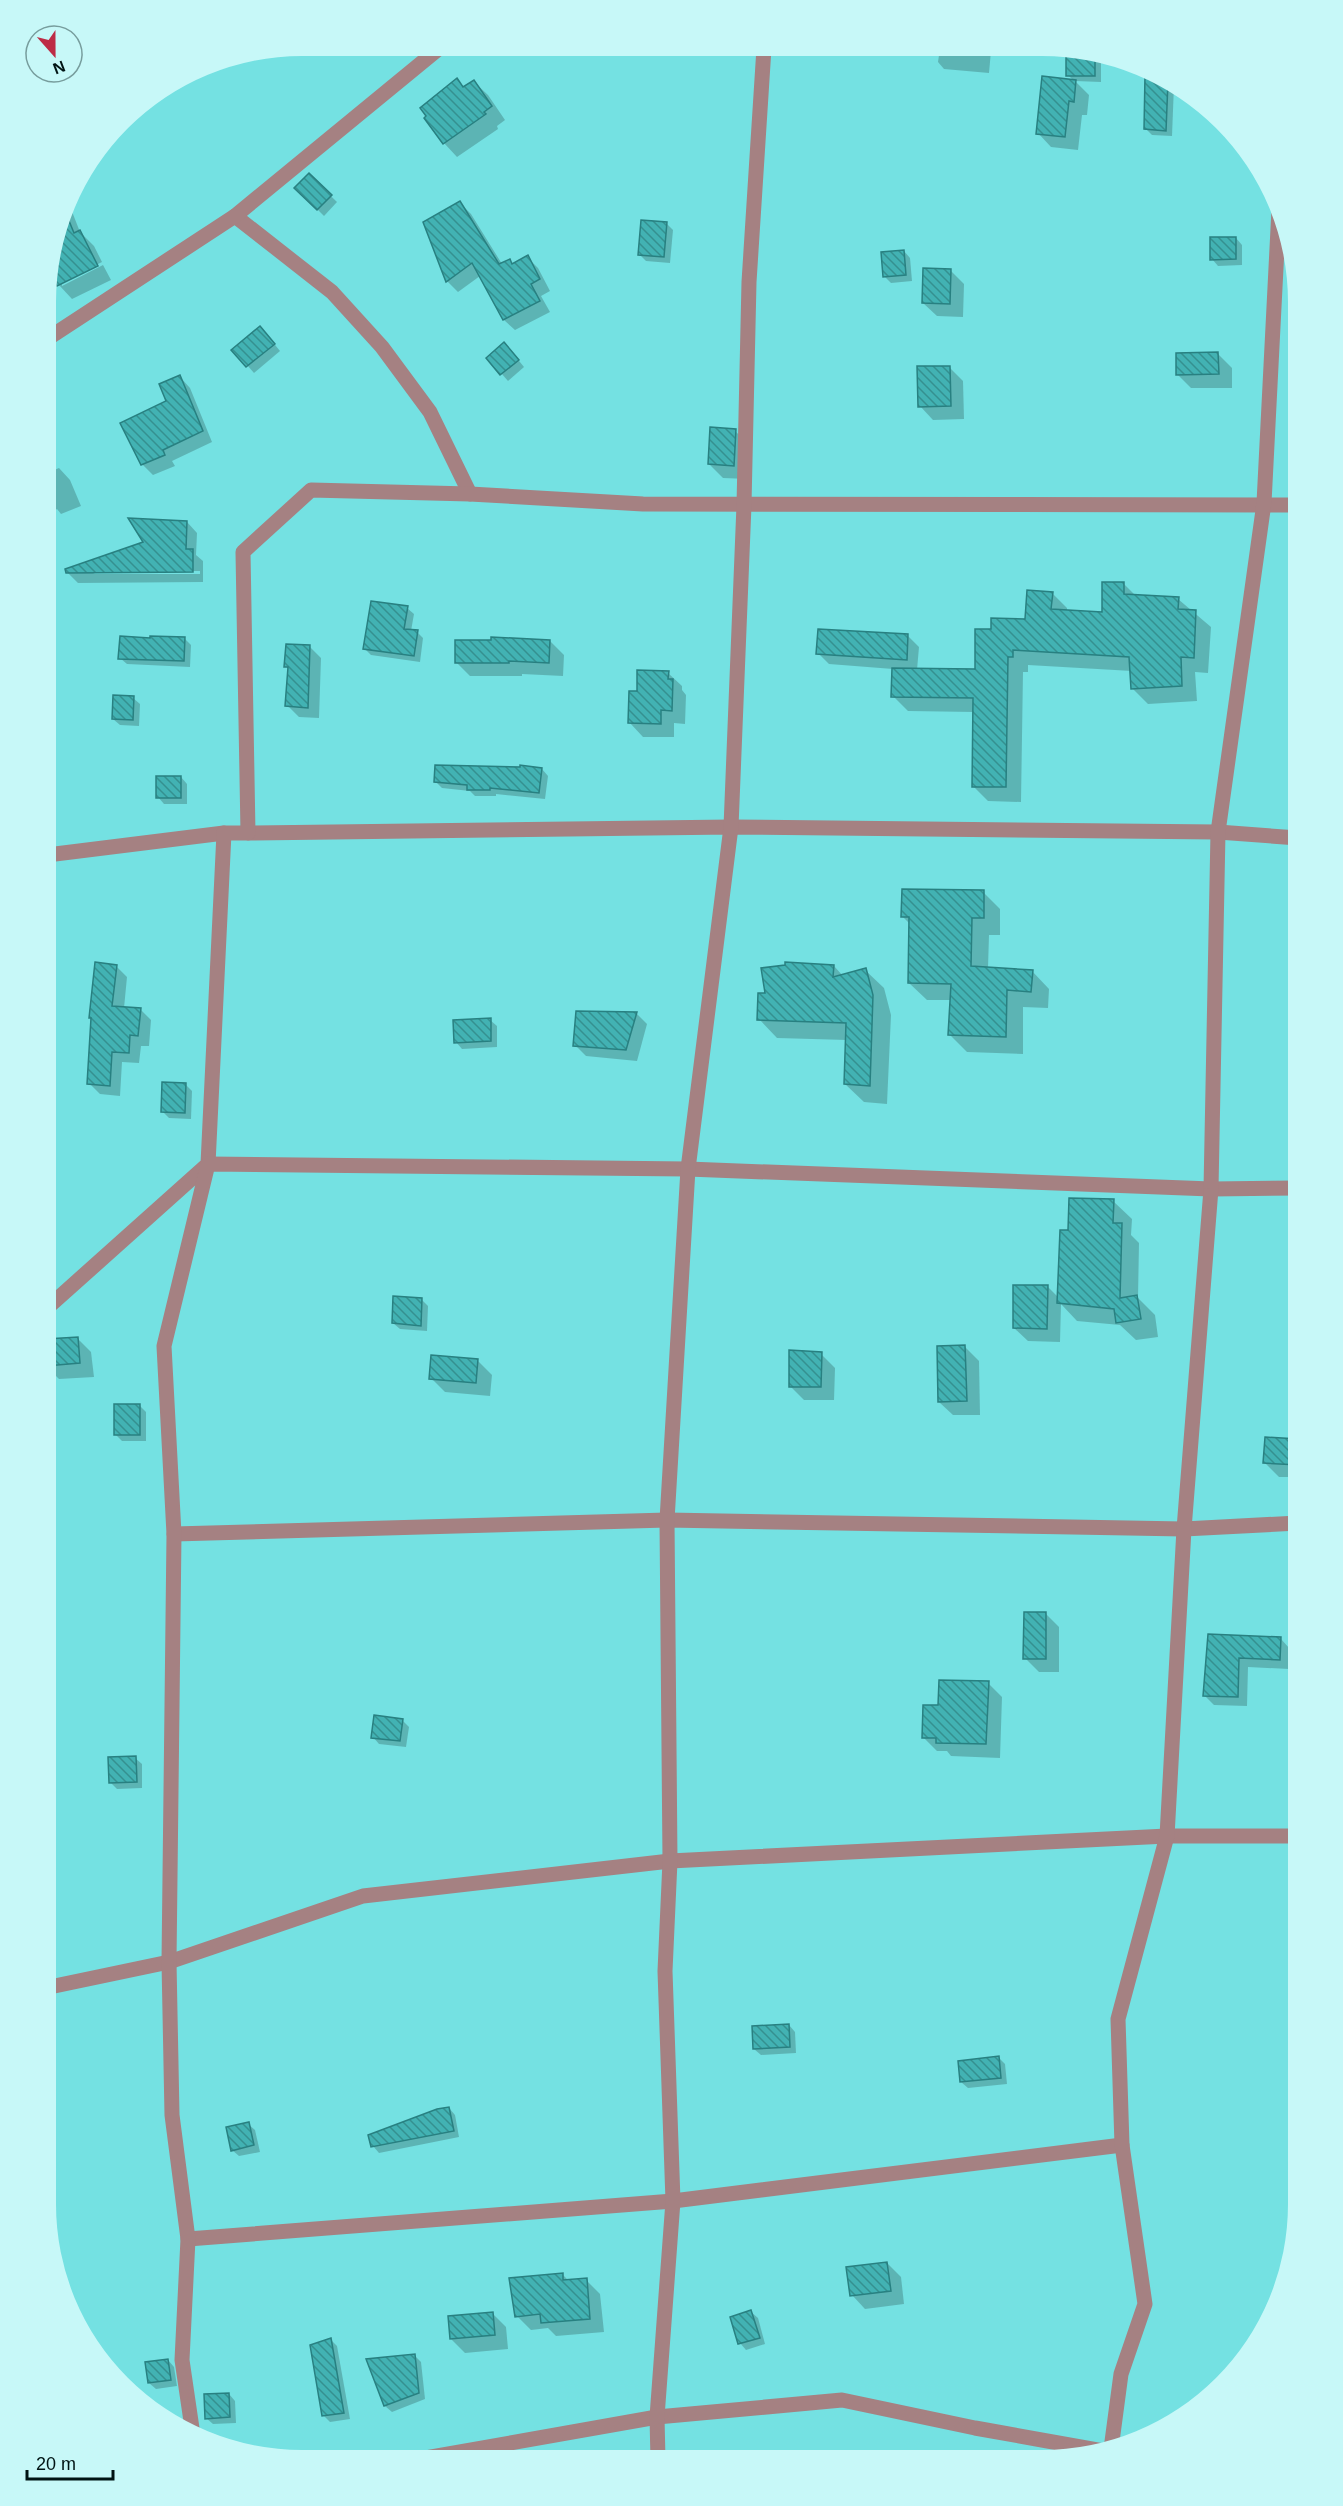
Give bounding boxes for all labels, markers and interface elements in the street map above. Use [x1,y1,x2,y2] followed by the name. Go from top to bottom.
[24,24,84,84] north arrow
[51,58,68,78] text: N
[27,2443,112,2481] scale bar
[36,2454,76,2474] text: 20 m

